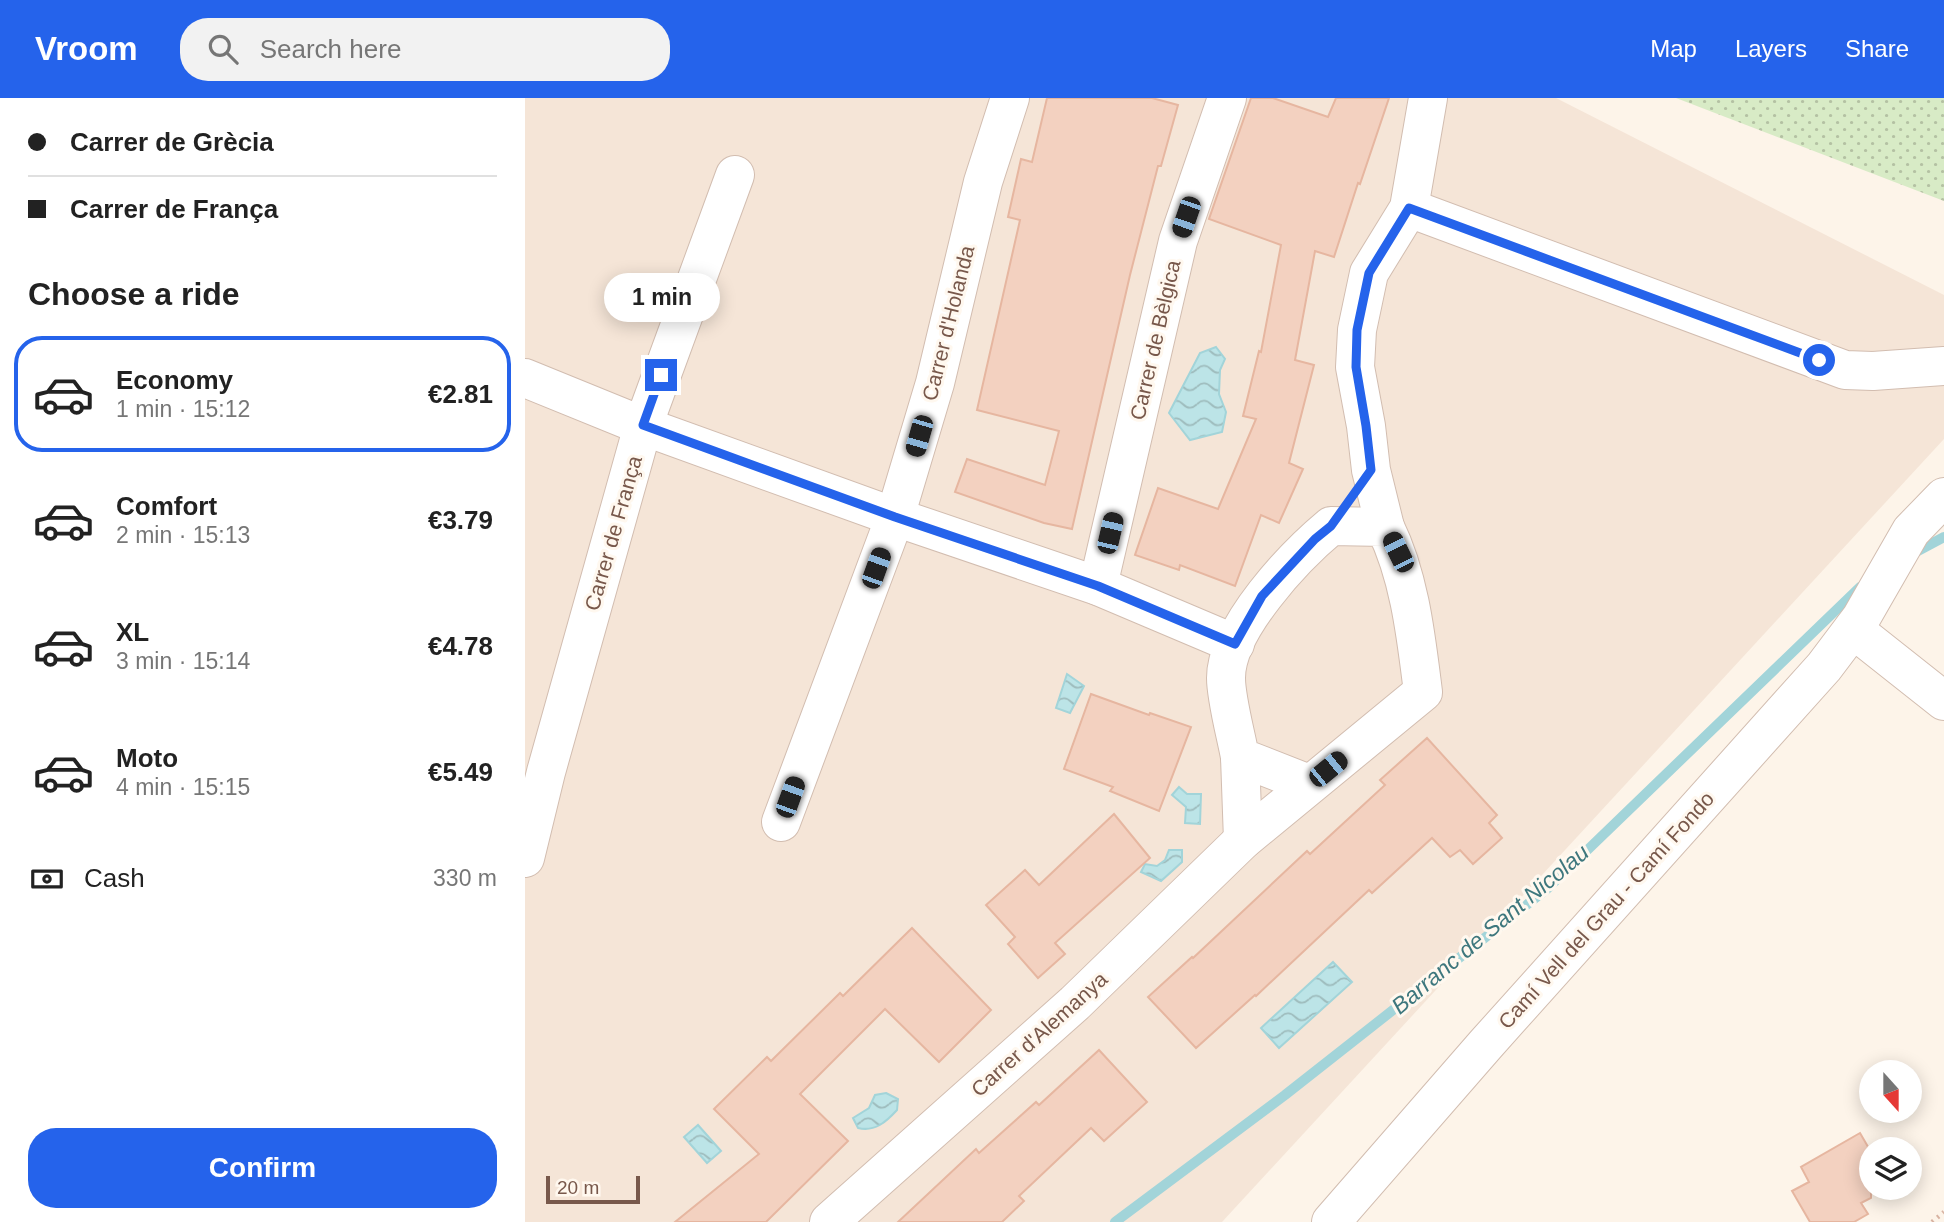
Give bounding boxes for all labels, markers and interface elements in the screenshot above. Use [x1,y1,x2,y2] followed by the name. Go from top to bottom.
[180,18,670,81] search box
[35,30,138,67] text: Vroom
[204,30,242,68] icon: search
[260,34,401,64] text: Search here
[1650,35,1697,62] text: Map
[1735,35,1807,62] text: Layers
[1845,35,1909,62] text: Share
[70,127,274,157] text: Carrer de Grècia
[70,194,278,224] text: Carrer de França
[1170,194,1203,240] car
[918,243,978,403] street label: Carrer d'Holanda
[1125,257,1185,422] street label: Carrer de Bèlgica
[603,274,719,322] callout: 1 min
[28,276,240,312] text: Choose a ride
[632,284,692,310] text: 1 min
[1803,344,1835,376] route start
[645,359,677,391] route end
[32,363,95,426] icon: car
[116,365,233,395] text: Economy
[428,379,493,409] text: €2.81
[116,396,250,422] text: 1 min · 15:12
[904,413,935,459] car
[580,453,646,613] street label: Carrer de França
[32,489,95,552] icon: car
[116,491,217,521] text: Comfort
[428,505,493,535] text: €3.79
[1096,510,1125,556] car
[116,522,250,548] text: 2 min · 15:13
[1380,529,1417,575] car
[859,545,894,591] car
[32,615,95,678] icon: car
[116,617,149,647] text: XL
[428,631,493,661] text: €4.78
[116,648,250,674] text: 3 min · 15:14
[32,741,95,804] icon: car
[116,743,178,773] text: Moto
[1306,748,1351,790] car
[428,757,493,787] text: €5.49
[116,774,250,800] text: 4 min · 15:15
[773,774,808,820] car
[1494,787,1718,1033] street label: Camí Vell del Grau - Camí Fondo
[1386,839,1594,1019] water label: Barranc de Sant Nicolau
[28,860,66,898] icon: cash
[84,863,145,893] text: Cash
[433,865,497,891] text: 330 m
[966,967,1112,1101] street label: Carrer d'Alemanya
[1859,1060,1921,1124] north arrow
[1859,1060,1922,1200] map controls
[28,1128,497,1208] button: Confirm
[1859,1137,1922,1200] button: layers
[546,1173,641,1205] scale bar
[557,1177,599,1198] text: 20 m

